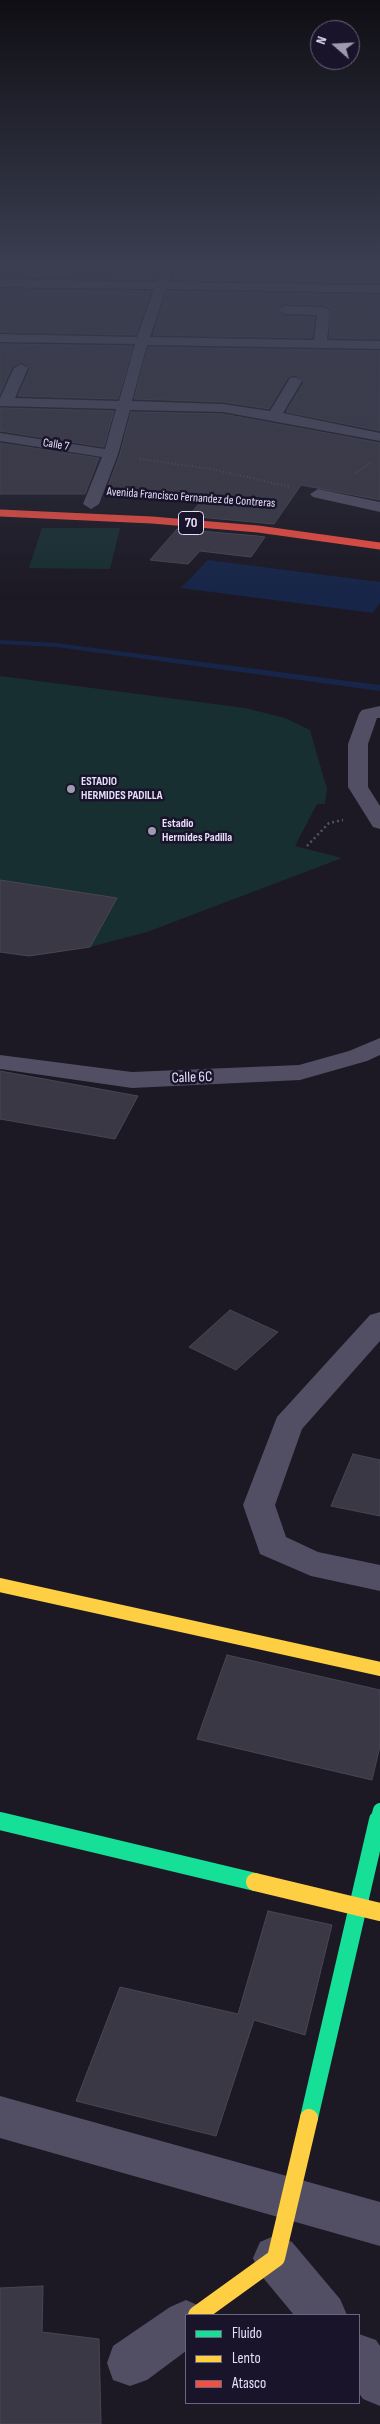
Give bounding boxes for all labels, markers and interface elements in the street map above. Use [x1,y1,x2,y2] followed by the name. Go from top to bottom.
[310,20,360,70] north arrow
[312,34,331,47] text: N
[42,436,70,454] street label: Calle 7
[106,485,276,511] street label: Avenida Francisco Fernandez de Contreras
[178,512,204,534] road number: 70
[81,775,162,803] place label: ESTADIO HERMIDES PADILLA
[65,783,77,795] marker: ESTADIO HERMIDES PADILLA
[162,817,232,845] place label: Estadio Hermides Padilla
[146,825,158,837] marker: Estadio Hermides Padilla
[171,1068,213,1088] street label: Calle 6C
[185,2314,360,2404] legend
[232,2324,262,2343] text: Fluido
[232,2349,261,2368] text: Lento
[232,2374,266,2393] text: Atasco

